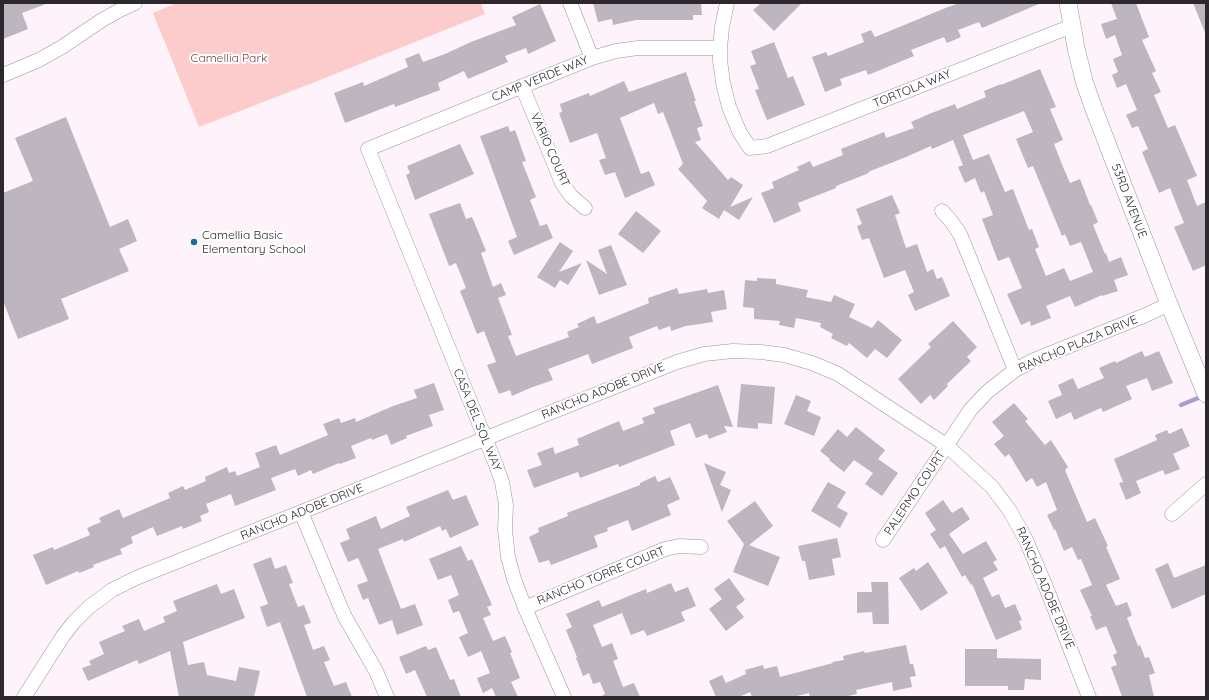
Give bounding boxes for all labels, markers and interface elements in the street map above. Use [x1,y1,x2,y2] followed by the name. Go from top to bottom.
[191,51,267,65] park label: Camellia Park
[490,53,590,105] street label: CAMP VERDE WAY
[871,67,953,111] street label: TORTOLA WAY
[527,111,573,189] street label: VARIO COURT
[1108,162,1150,240] street label: 53RD AVENUE
[202,228,306,256] place label: Camellia Basic Elementary School
[189,237,199,247] marker: Camellia Basic Elementary School
[1016,312,1140,376] street label: RANCHO PLAZA DRIVE
[539,360,667,422] street label: RANCHO ADOBE DRIVE
[450,367,504,473] street label: CASA DEL SOL WAY
[881,448,949,538] street label: PALERMO COURT
[238,481,366,543] street label: RANCHO ADOBE DRIVE
[1013,525,1077,651] street label: RANCHO ADOBE DRIVE
[535,544,667,608] street label: RANCHO TORRE COURT

